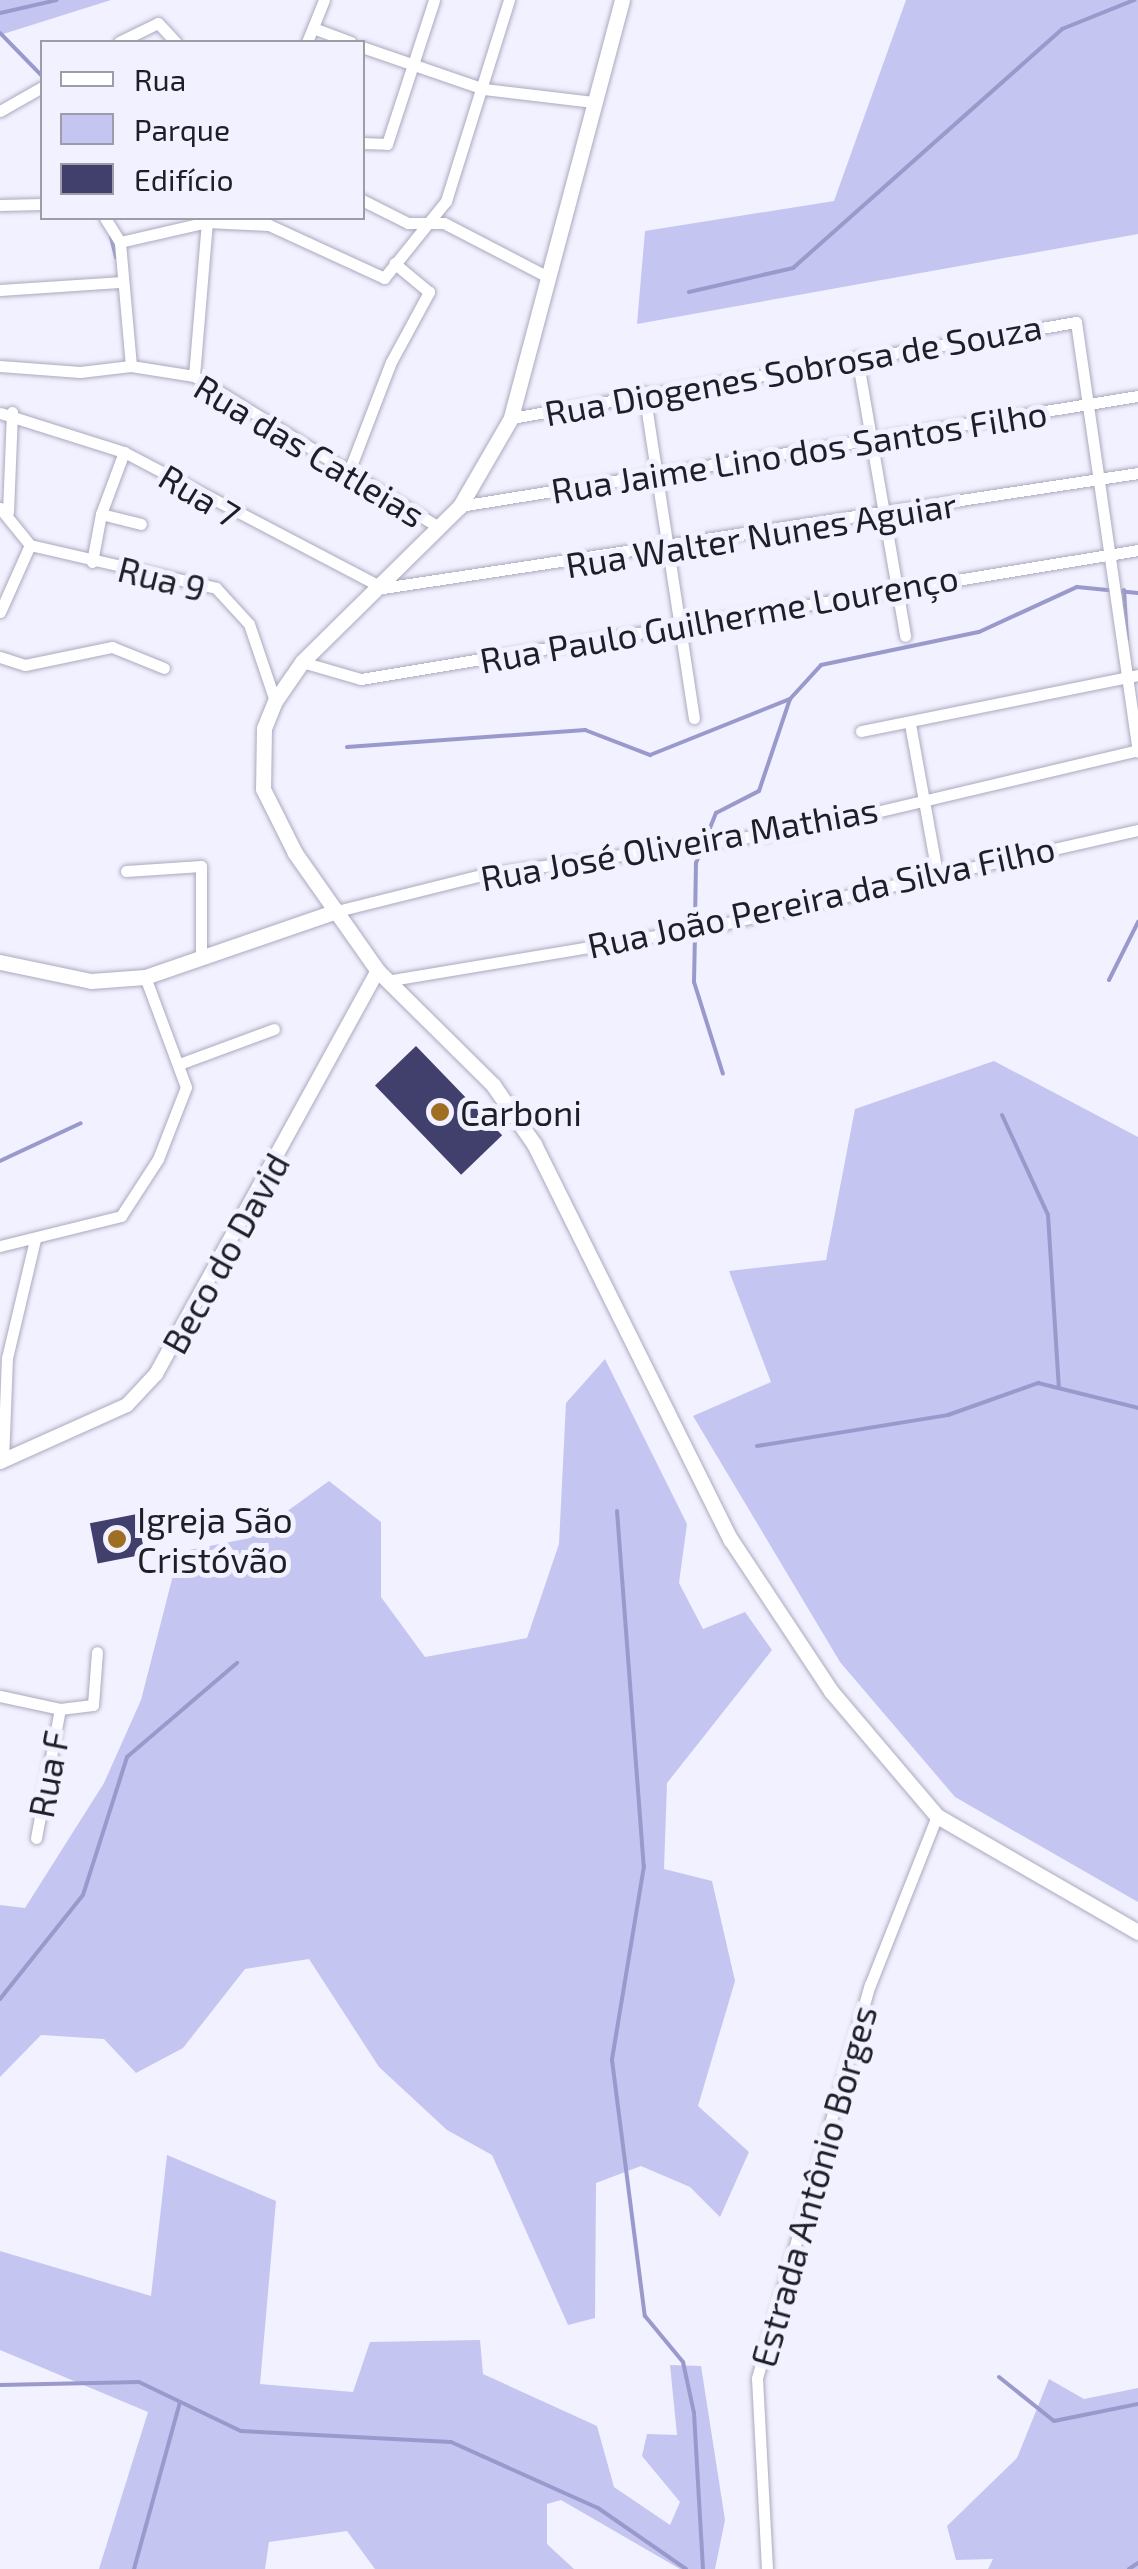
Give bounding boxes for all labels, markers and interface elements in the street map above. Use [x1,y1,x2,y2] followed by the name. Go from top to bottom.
[40,40,365,220] legend
[134,61,186,97] text: Rua
[134,111,230,147] text: Parque
[134,161,233,197] text: Edifício
[541,305,1045,433] street label: Rua Diogenes Sobrosa de Souza
[187,365,433,535] street label: Rua das Catleias
[548,391,1050,511] street label: Rua Jaime Lino dos Santos Filho
[152,455,248,535] street label: Rua 7
[562,482,960,586] street label: Rua Walter Nunes Aguiar
[114,547,210,609] street label: Rua 9
[477,555,961,681] street label: Rua Paulo Guilherme Lourenço
[477,787,881,899] street label: Rua José Oliveira Mathias
[583,826,1059,966] street label: Rua João Pereira da Silva Filho
[460,1091,582,1133] place label: Carboni
[429,1101,451,1123] marker: Carboni
[153,1146,297,1360] street label: Beco do David
[137,1498,293,1580] place label: Igreja São Cristóvão
[106,1528,128,1550] marker: Igreja São Cristóvão
[19,1727,77,1821] street label: Rua F
[741,2000,885,2372] street label: Estrada Antônio Borges

